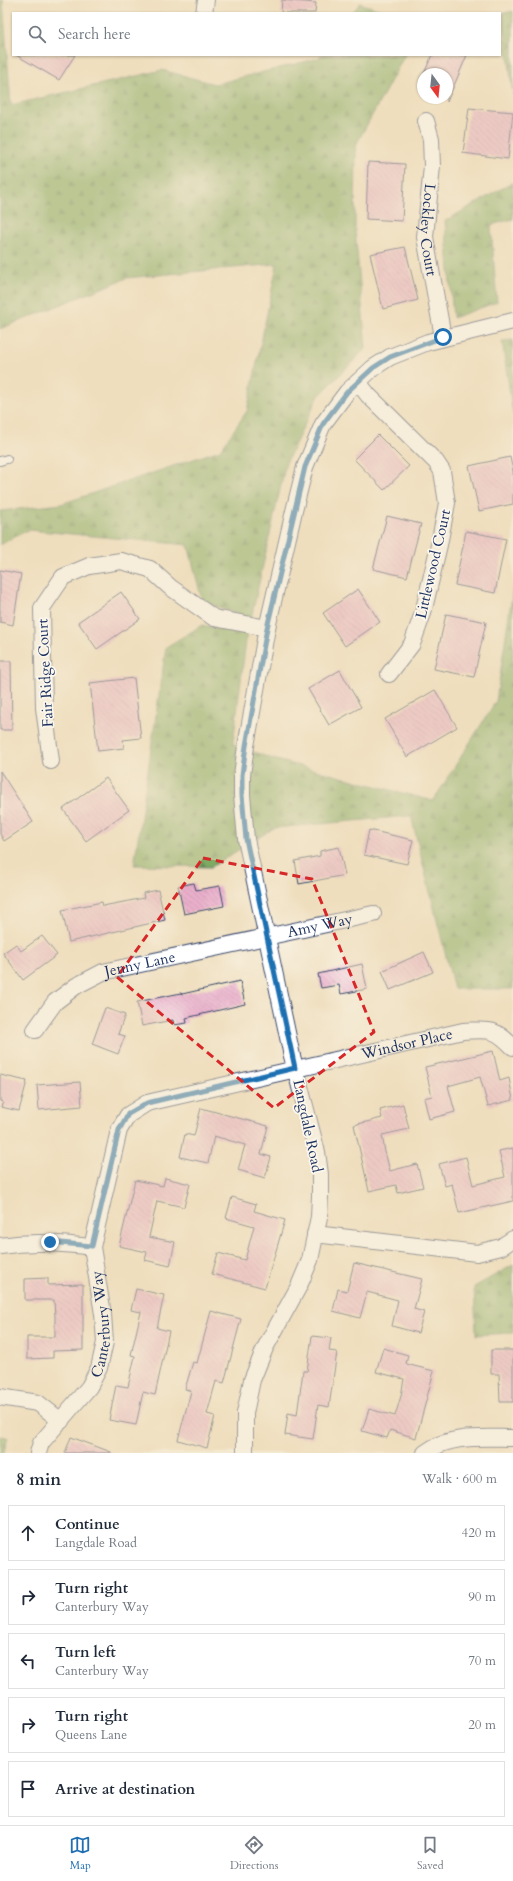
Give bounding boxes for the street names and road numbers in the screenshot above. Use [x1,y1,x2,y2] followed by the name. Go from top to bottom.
[415,183,442,278] street label: Lockley Court
[411,507,455,621] street label: Littlewood Court
[32,618,58,728] street label: Fair Ridge Court
[285,909,354,942] street label: Amy Way
[101,947,177,982] street label: Jenny Lane
[359,1024,455,1064] street label: Windsor Place
[288,1078,328,1174] street label: Langdale Road
[86,1269,115,1381] street label: Canterbury Way

